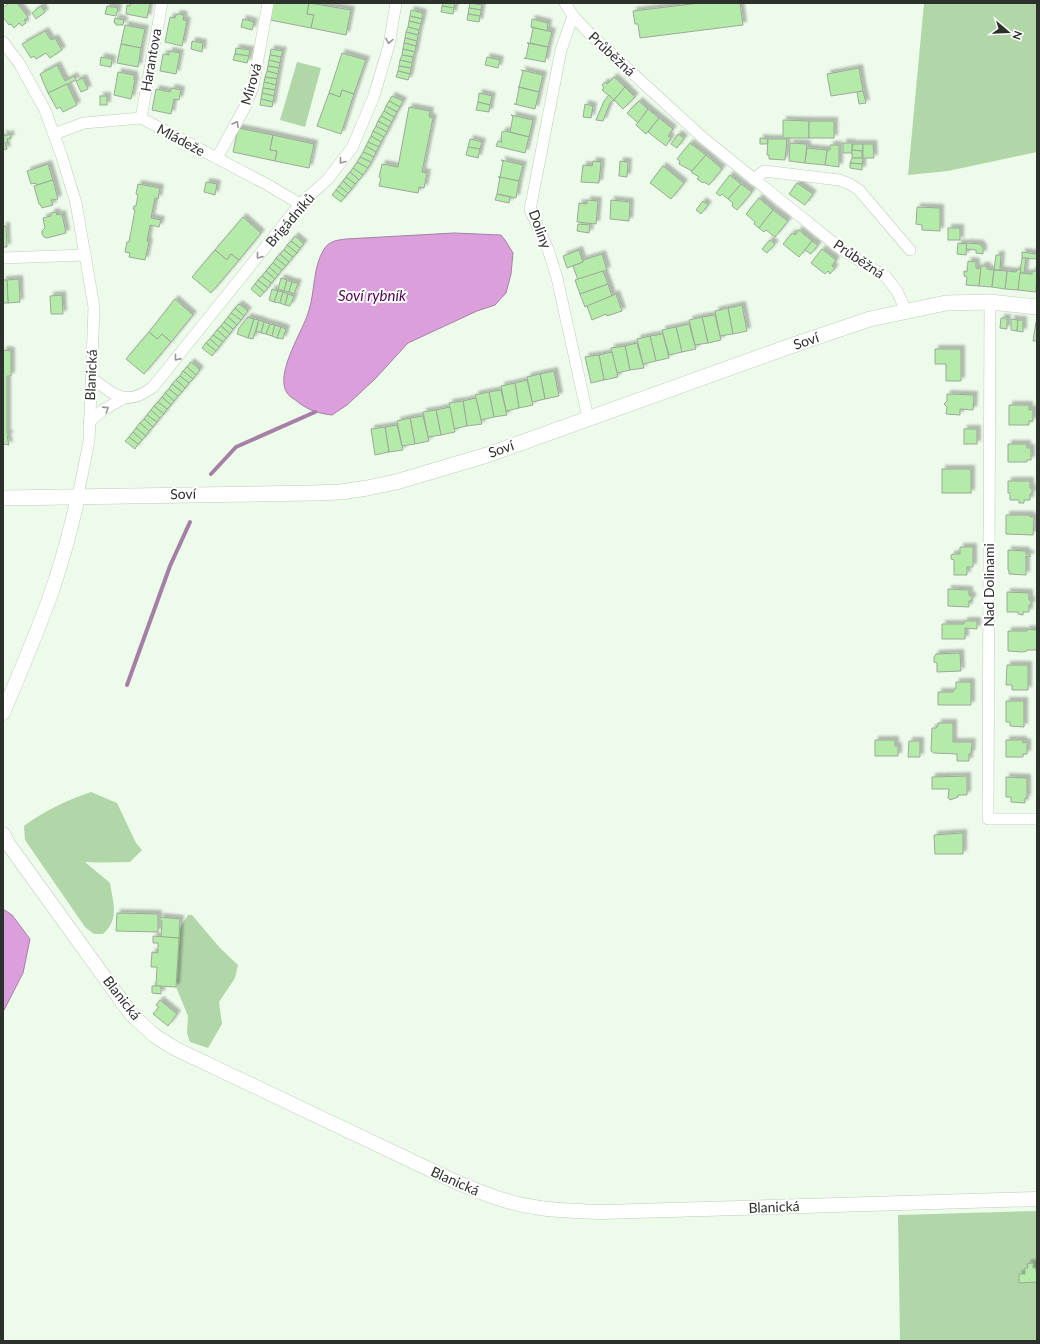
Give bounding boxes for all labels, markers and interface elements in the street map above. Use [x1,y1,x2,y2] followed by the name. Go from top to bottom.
[988,12,1028,52] north arrow
[137,27,164,93] street label: Harantova
[586,28,639,79] street label: Průběžná
[1010,29,1025,42] text: N
[386,38,394,45] one-way arrow
[236,61,265,107] street label: Mírová
[154,120,208,159] street label: Mládeže
[231,121,238,128] one-way arrow
[339,157,346,164] one-way arrow
[262,189,318,250] street label: Brigádníků
[526,207,556,251] street label: Doliny
[831,235,888,282] street label: Průběžná
[256,252,263,259] one-way arrow
[338,286,407,304] water label: Soví rybník
[791,328,821,353] street label: Soví
[81,349,100,401] street label: Blanická
[175,353,182,360] one-way arrow
[102,406,109,414] one-way arrow
[486,436,516,461] street label: Soví
[170,485,197,502] street label: Soví
[980,543,997,627] street label: Nad Dolinami
[100,972,145,1023] street label: Blanická
[428,1162,482,1199] street label: Blanická
[748,1197,800,1216] street label: Blanická

